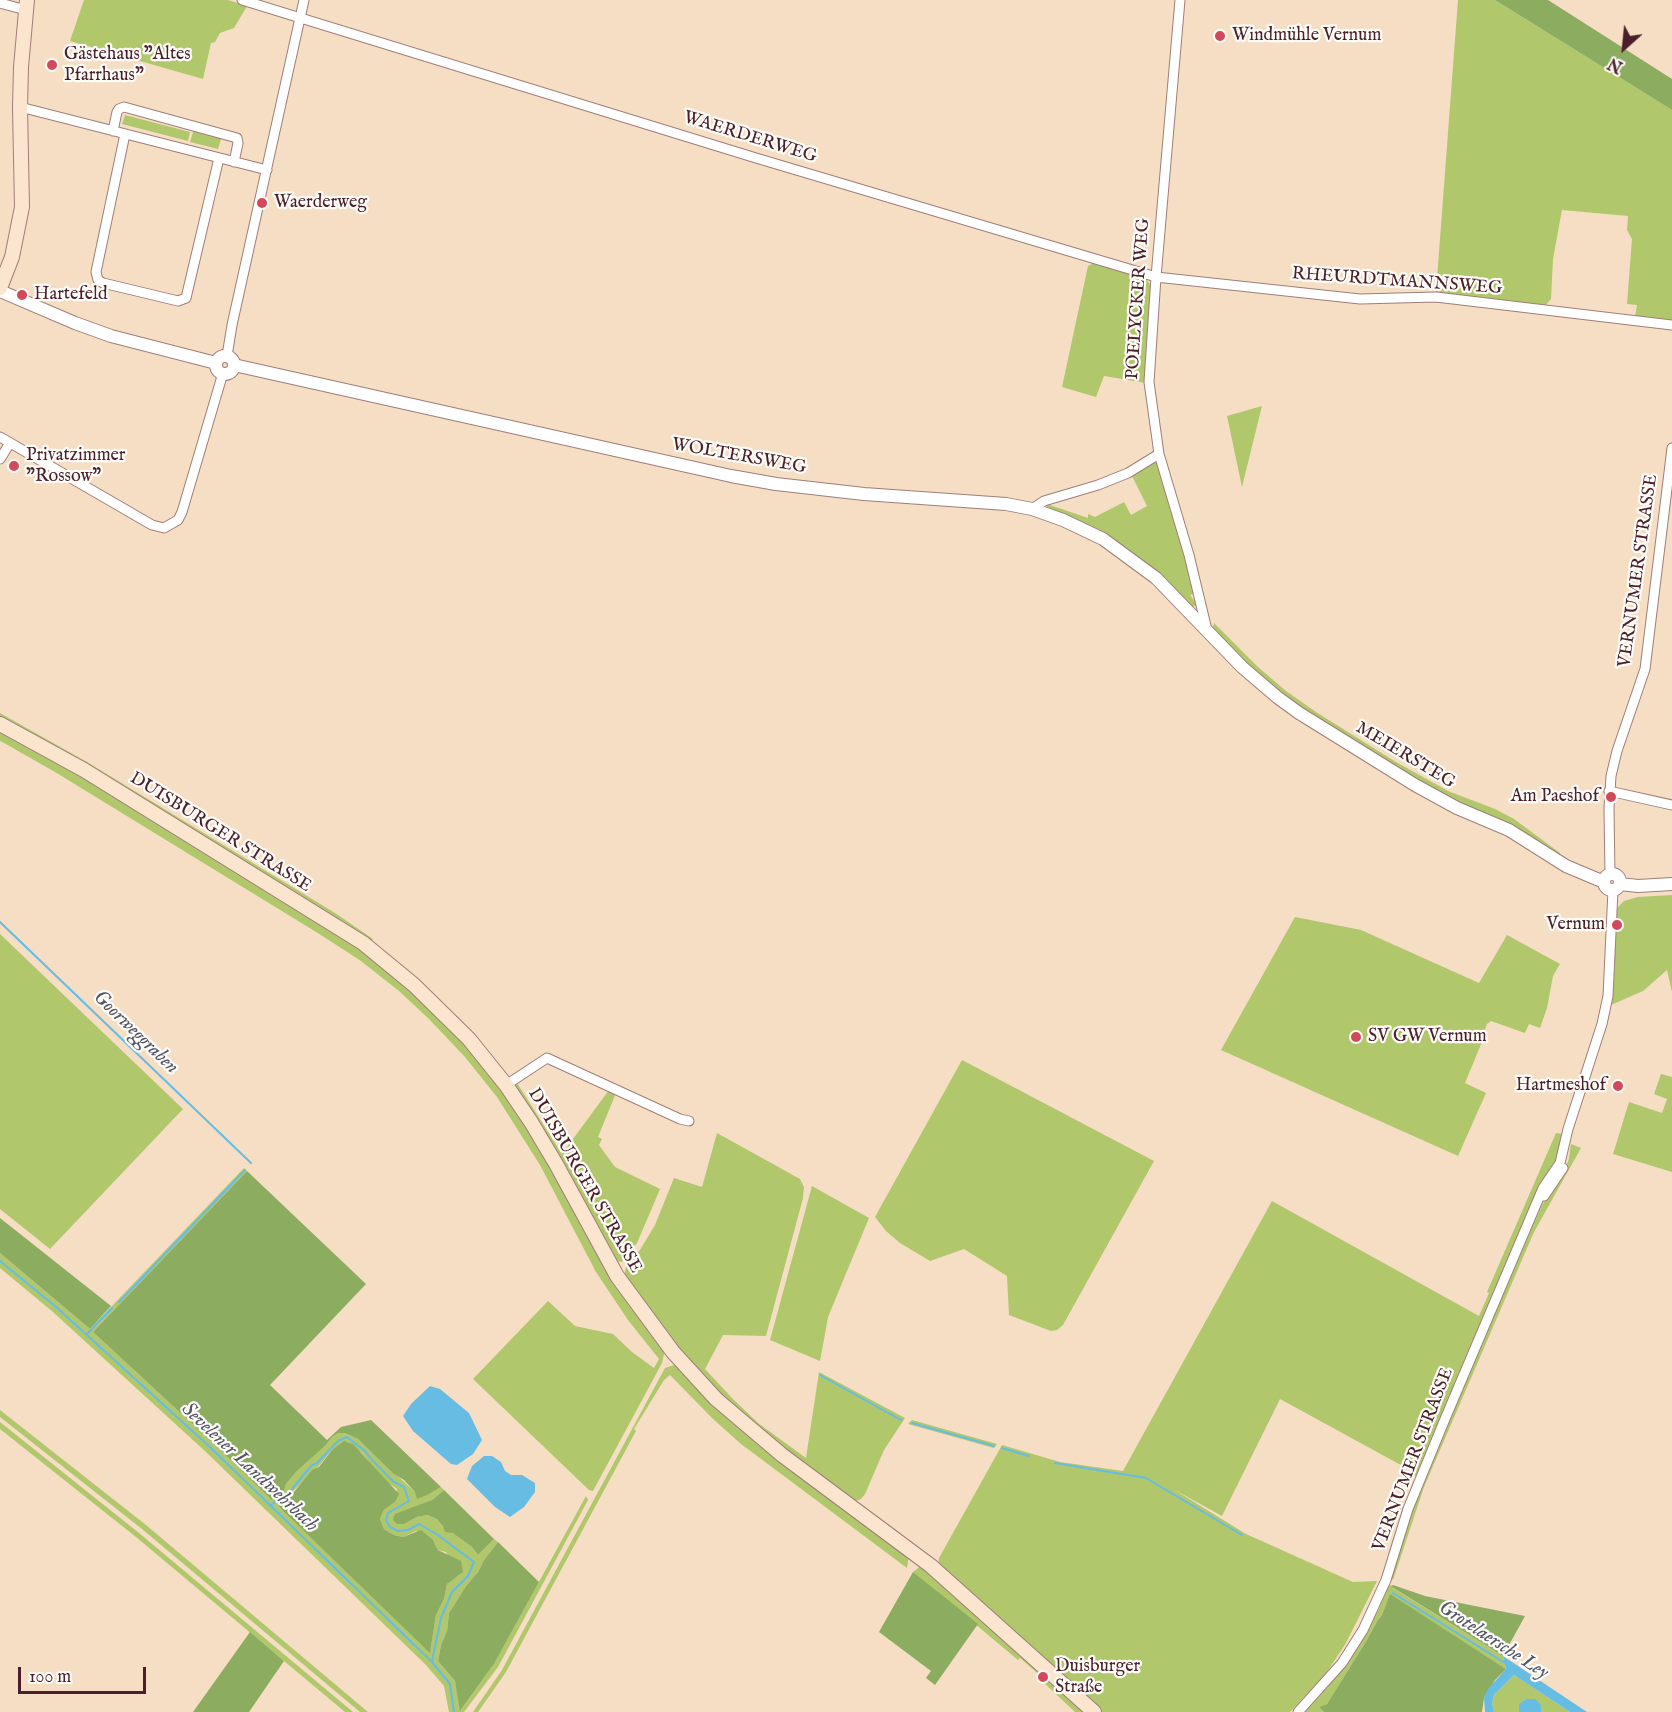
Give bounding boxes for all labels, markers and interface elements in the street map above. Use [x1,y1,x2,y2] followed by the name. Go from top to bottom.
[1594,18,1654,78] north arrow
[1232,25,1381,47] place label: Windmühle Vernum
[1213,29,1227,43] marker: Windmühle Vernum
[64,44,191,86] place label: Gästehaus "Altes Pfarrhaus"
[1605,52,1627,76] text: N
[45,58,59,72] marker: Gästehaus "Altes Pfarrhaus"
[681,107,819,169] street label: WAERDERWEG
[274,192,367,214] place label: Waerderweg
[255,196,269,210] marker: Waerderweg
[1123,217,1155,381] street label: POELYCKER WEG
[1291,264,1503,300] street label: RHEURDTMANNSWEG
[34,284,107,306] place label: Hartefeld
[15,288,29,302] marker: Hartefeld
[670,435,808,479] street label: WOLTERSWEG
[26,445,125,488] place label: Privatzimmer "Rossow"
[7,459,21,473] marker: Privatzimmer "Rossow"
[1615,473,1663,669] street label: VERNUMER STRASSE
[1351,718,1459,794] street label: MEIERSTEG
[125,768,315,898] street label: DUISBURGER STRASSE
[1511,786,1599,808] place label: Am Paeshof
[1604,790,1618,804] marker: Am Paeshof
[1547,914,1605,936] place label: Vernum
[1610,918,1624,932] marker: Vernum
[87,986,183,1080] water label: Goorweggraben
[1368,1026,1487,1048] place label: SV GW Vernum
[1349,1030,1363,1044] marker: SV GW Vernum
[1516,1075,1606,1097] place label: Hartmeshof
[1611,1079,1625,1093] marker: Hartmeshof
[522,1085,646,1277] street label: DUISBURGER STRASSE
[1369,1365,1459,1555] street label: VERNUMER STRASSE
[176,1398,322,1538] water label: Sevelener Landwehrbach
[1434,1597,1552,1685] water label: Grotelaersche Ley
[21,1655,148,1693] scale bar
[1055,1656,1140,1698] place label: Duisburger Straße
[29,1666,71,1689] text: 100 m
[1036,1670,1050,1684] marker: Duisburger Straße

